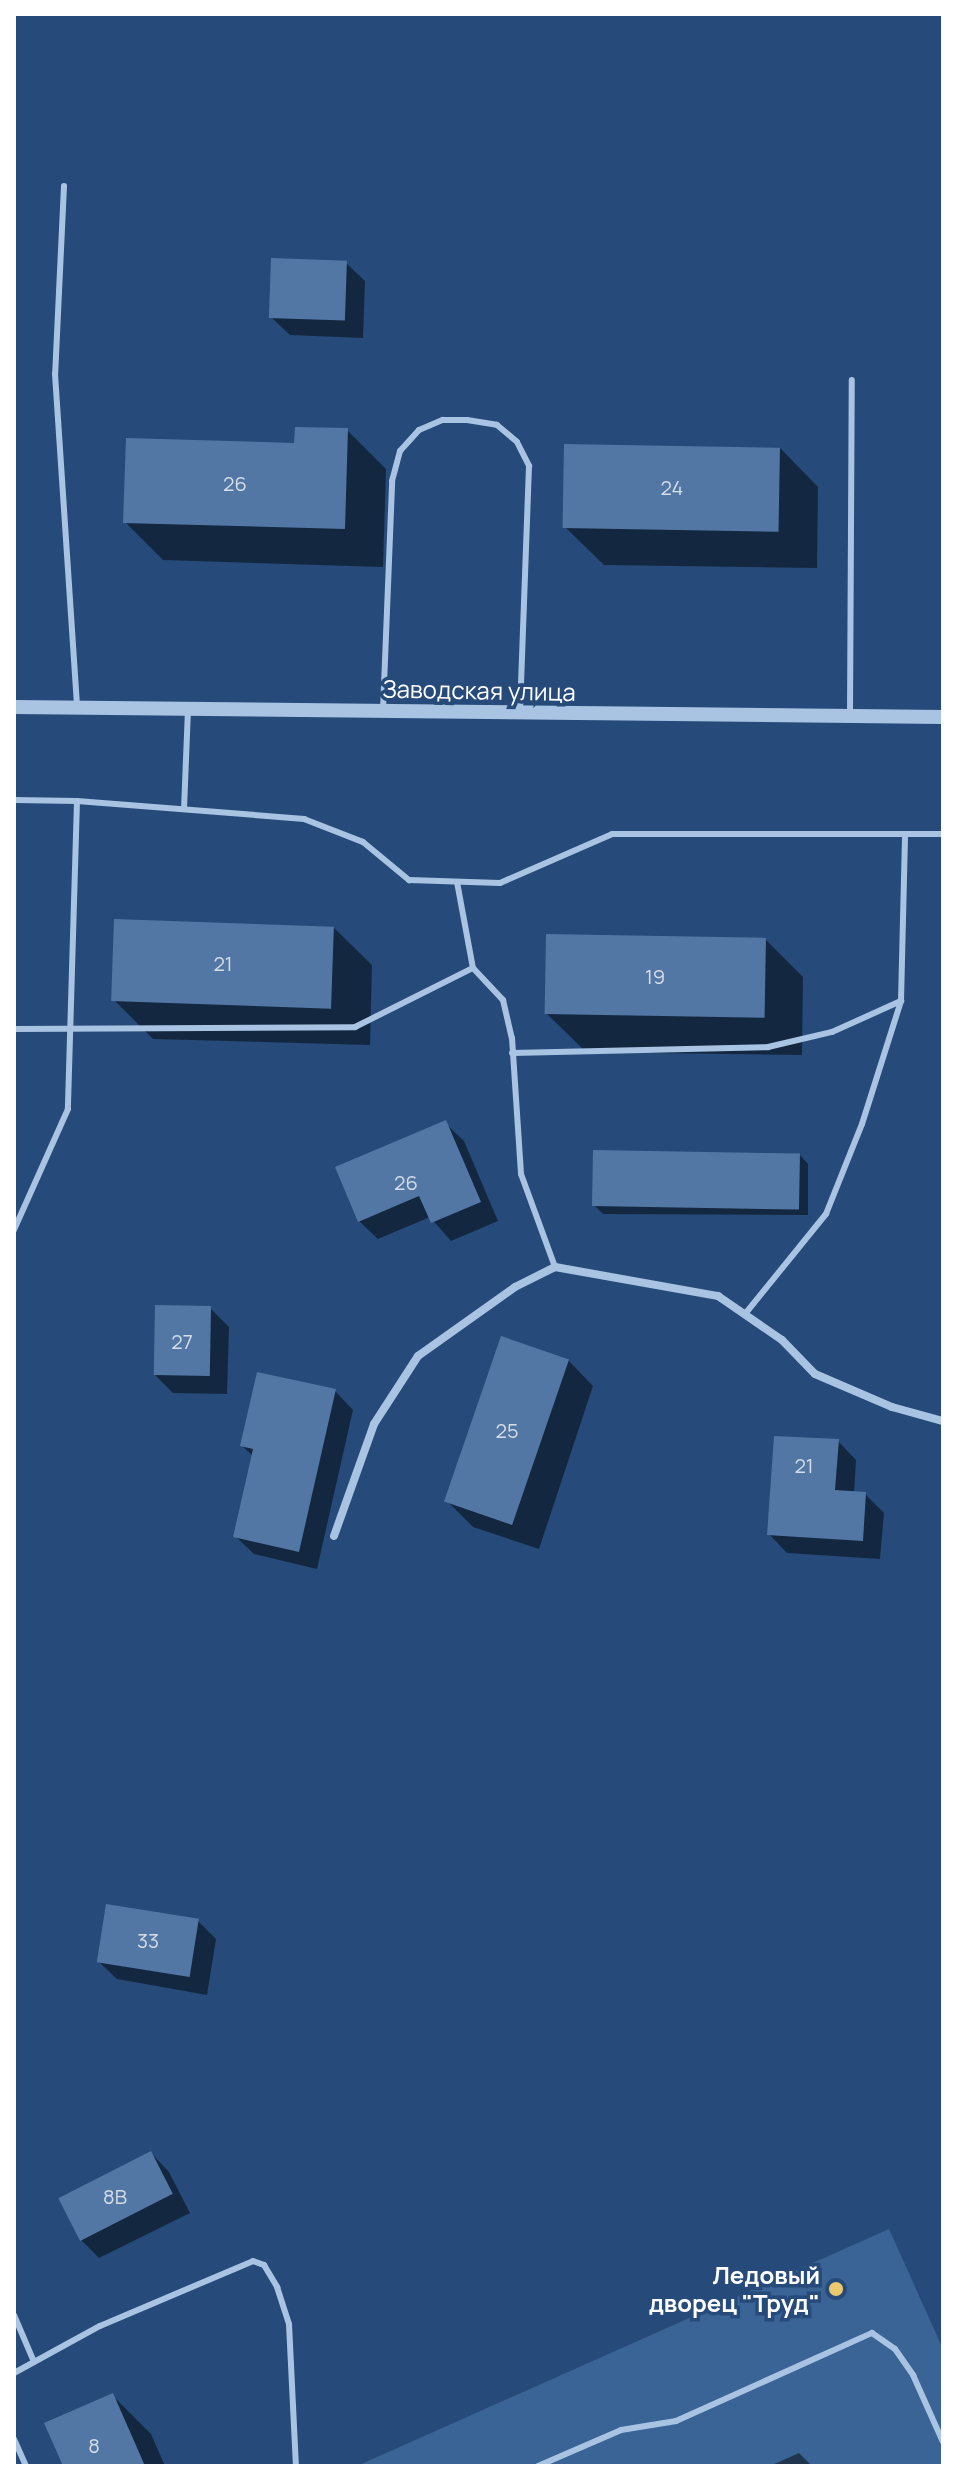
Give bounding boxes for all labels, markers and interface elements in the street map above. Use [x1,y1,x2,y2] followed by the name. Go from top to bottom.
[223,471,247,495] house number: 26
[661,475,683,499] house number: 24
[382,674,576,706] street label: Заводская улица
[213,951,233,975] house number: 21
[645,964,665,988] house number: 19
[394,1170,418,1194] house number: 26
[171,1329,193,1353] house number: 27
[496,1418,518,1442] house number: 25
[794,1453,814,1477] house number: 21
[137,1928,159,1952] house number: 33
[103,2184,127,2208] house number: 8В
[649,2261,820,2317] place label: Ледовый дворец "Труд"
[827,2280,845,2298] marker: Ледовый дворец "Труд"
[88,2433,100,2457] house number: 8

